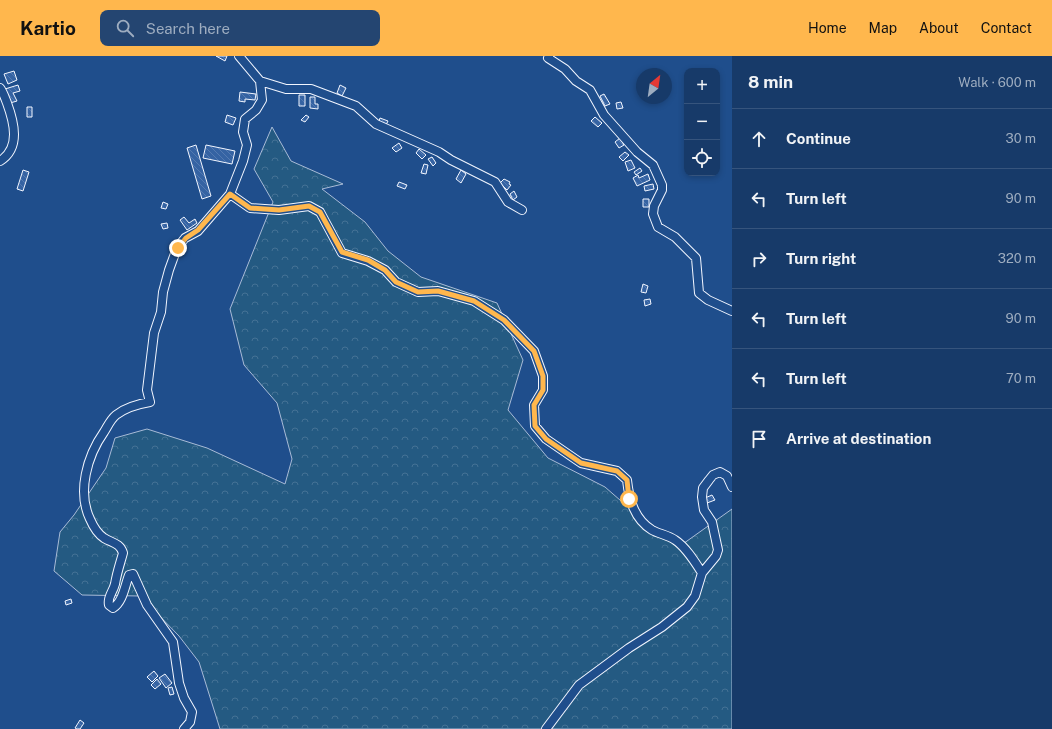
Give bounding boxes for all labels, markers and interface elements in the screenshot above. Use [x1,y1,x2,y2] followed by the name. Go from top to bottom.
[100,10,380,46] search box
[20,17,76,39] text: Kartio
[114,17,136,39] icon: search
[146,20,230,37] text: Search here
[808,20,847,36] text: Home
[869,20,897,36] text: Map
[919,20,959,36] text: About
[981,20,1032,36] text: Contact
[636,68,672,104] north arrow
[684,68,720,176] map controls
[684,68,720,104] button: +
[748,72,793,92] text: 8 min
[958,75,1036,90] text: Walk · 600 m
[684,104,720,140] button: −
[748,128,770,150] icon: ahead
[786,130,851,147] text: Continue
[1006,131,1036,146] text: 30 m
[684,140,720,176] button: locate
[748,188,770,210] icon: left
[786,190,847,207] text: Turn left
[1006,191,1036,206] text: 90 m
[169,239,187,257] route end
[748,248,770,270] icon: right
[786,250,856,267] text: Turn right
[998,251,1036,266] text: 320 m
[748,308,770,330] icon: left
[786,310,847,327] text: Turn left
[1006,311,1036,326] text: 90 m
[748,368,770,390] icon: left
[786,370,847,387] text: Turn left
[1006,371,1036,386] text: 70 m
[748,428,770,450] icon: arrive
[786,430,931,447] text: Arrive at destination
[620,490,638,508] route start

